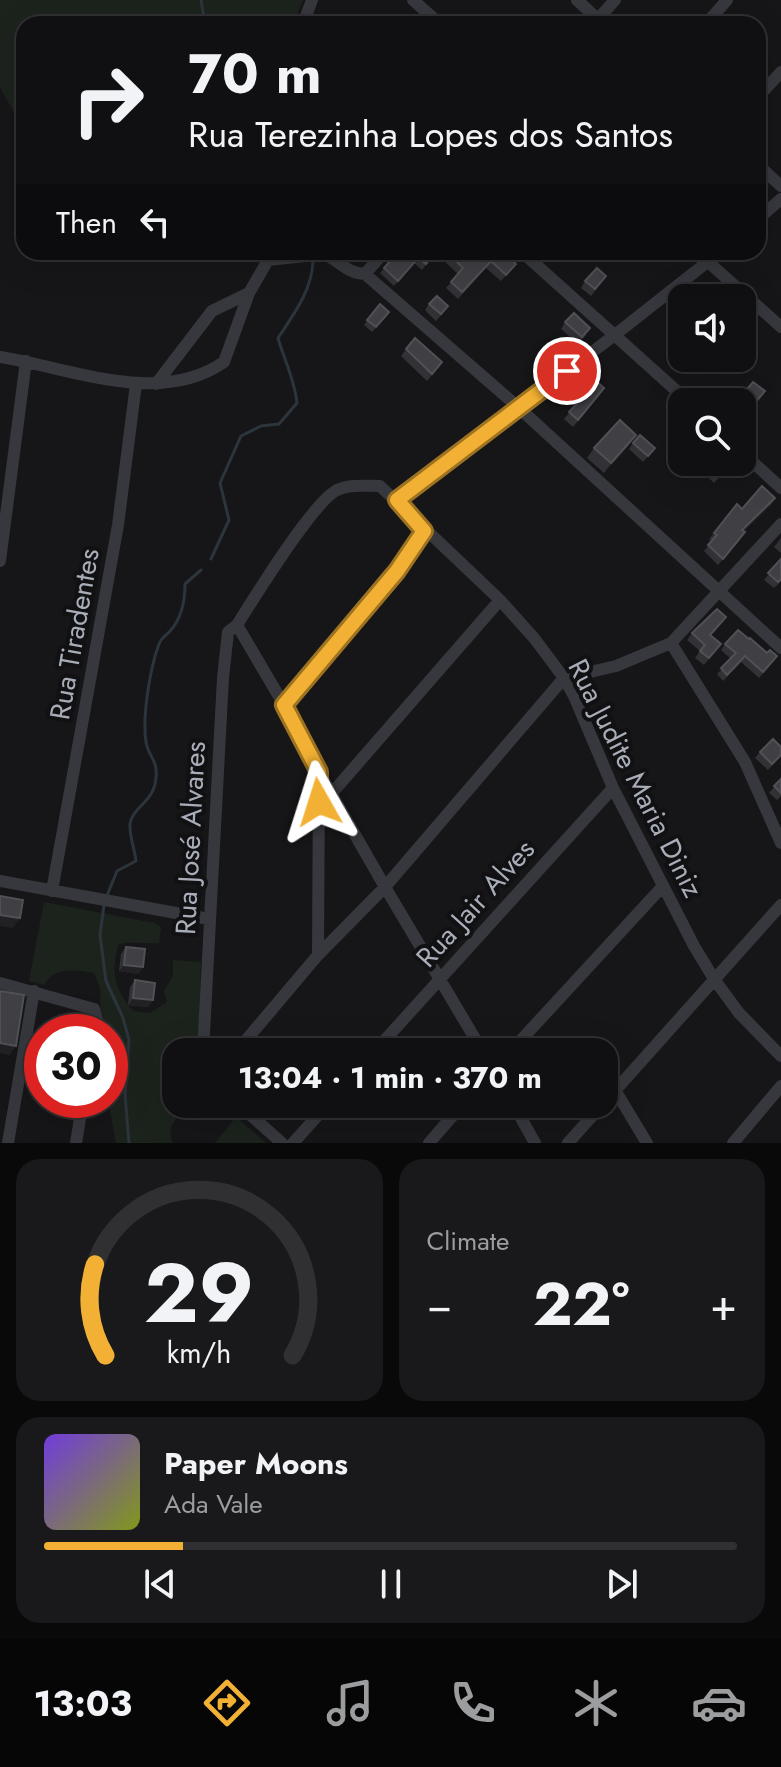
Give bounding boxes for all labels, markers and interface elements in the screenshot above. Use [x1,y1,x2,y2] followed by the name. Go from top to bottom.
[188,33,322,114] text: 70 m
[56,48,160,152] icon: right
[188,108,673,160] text: Rua Terezinha Lopes dos Santos
[133,200,177,244] icon: left
[56,201,117,244] text: Then
[668,284,756,476] map controls
[668,284,756,372] button: sound
[533,337,601,405] pin
[545,349,589,393] icon: arrive
[668,388,756,476] button: search
[39,545,110,723] street label: Rua Tiradentes
[558,652,713,905] street label: Rua Judite Maria Diniz
[165,740,216,936] street label: Rua José Alvares
[277,760,361,844] position arrow
[407,830,544,977] street label: Rua Jair Alves
[24,1014,128,1118] speed limit sign: 30
[238,1056,542,1099] text: 13:04 · 1 min · 370 m
[427,1222,509,1260] text: Climate
[144,1233,254,1353] text: 29
[533,1261,629,1348] text: 22°
[427,1273,452,1337] text: −
[710,1273,737,1337] text: +
[167,1332,232,1374] text: km/h
[164,1442,348,1485] text: Paper Moons
[164,1485,263,1523] text: Ada Vale
[138,1562,182,1606] icon: previous
[369,1562,413,1606] icon: pause
[600,1562,644,1606] icon: next
[199,1675,255,1731] icon: directions
[322,1675,378,1731] icon: music
[445,1675,501,1731] icon: phone
[568,1675,624,1731] icon: climate
[691,1675,747,1731] icon: car
[34,1677,132,1729] text: 13:03

